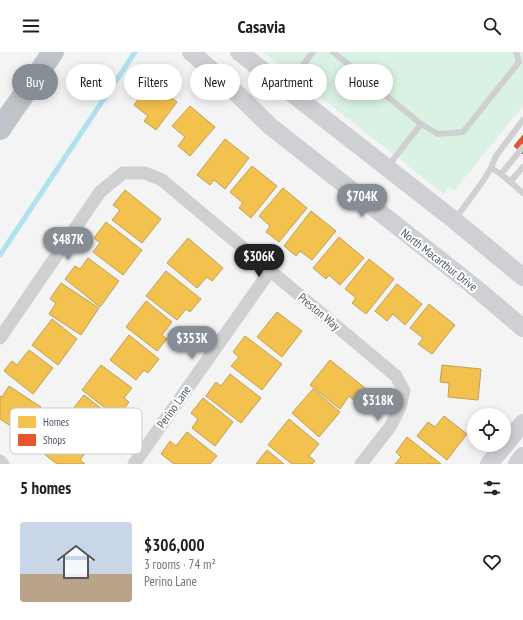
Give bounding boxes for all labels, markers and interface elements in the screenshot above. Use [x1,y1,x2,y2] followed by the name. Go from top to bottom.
[20,15,42,37] icon: menu
[238,15,285,38] text: Casavia
[481,15,503,37] icon: search
[12,64,58,100] chip: Buy
[66,64,116,100] chip: Rent
[124,64,182,100] chip: Filters
[190,64,240,100] chip: New
[248,64,327,100] chip: Apartment
[335,64,393,100] chip: House
[334,184,390,218] pin: $704K
[346,188,378,205] text: $704K
[398,225,481,294] street label: North Macarthur Drive
[40,227,96,261] pin: $487K
[52,231,84,248] text: $487K
[231,244,287,278] pin: $306K
[243,248,275,265] text: $306K
[295,290,344,334] street label: Preston Way
[164,326,220,360] pin: $353K
[176,330,208,347] text: $353K
[153,382,194,431] street label: Perino Lane
[350,388,406,422] pin: $318K
[362,392,394,409] text: $318K
[10,408,142,454] legend
[467,408,511,452] map controls
[467,408,511,452] button: locate
[43,415,69,429] text: Homes
[43,433,66,447] text: Shops
[20,477,71,499] text: 5 homes
[481,477,503,499] icon: filters
[144,534,205,556] text: $306,000
[52,538,100,586] icon: home
[481,551,503,573] icon: heart
[144,556,216,573] text: 3 rooms · 74 m²
[144,573,197,590] text: Perino Lane

